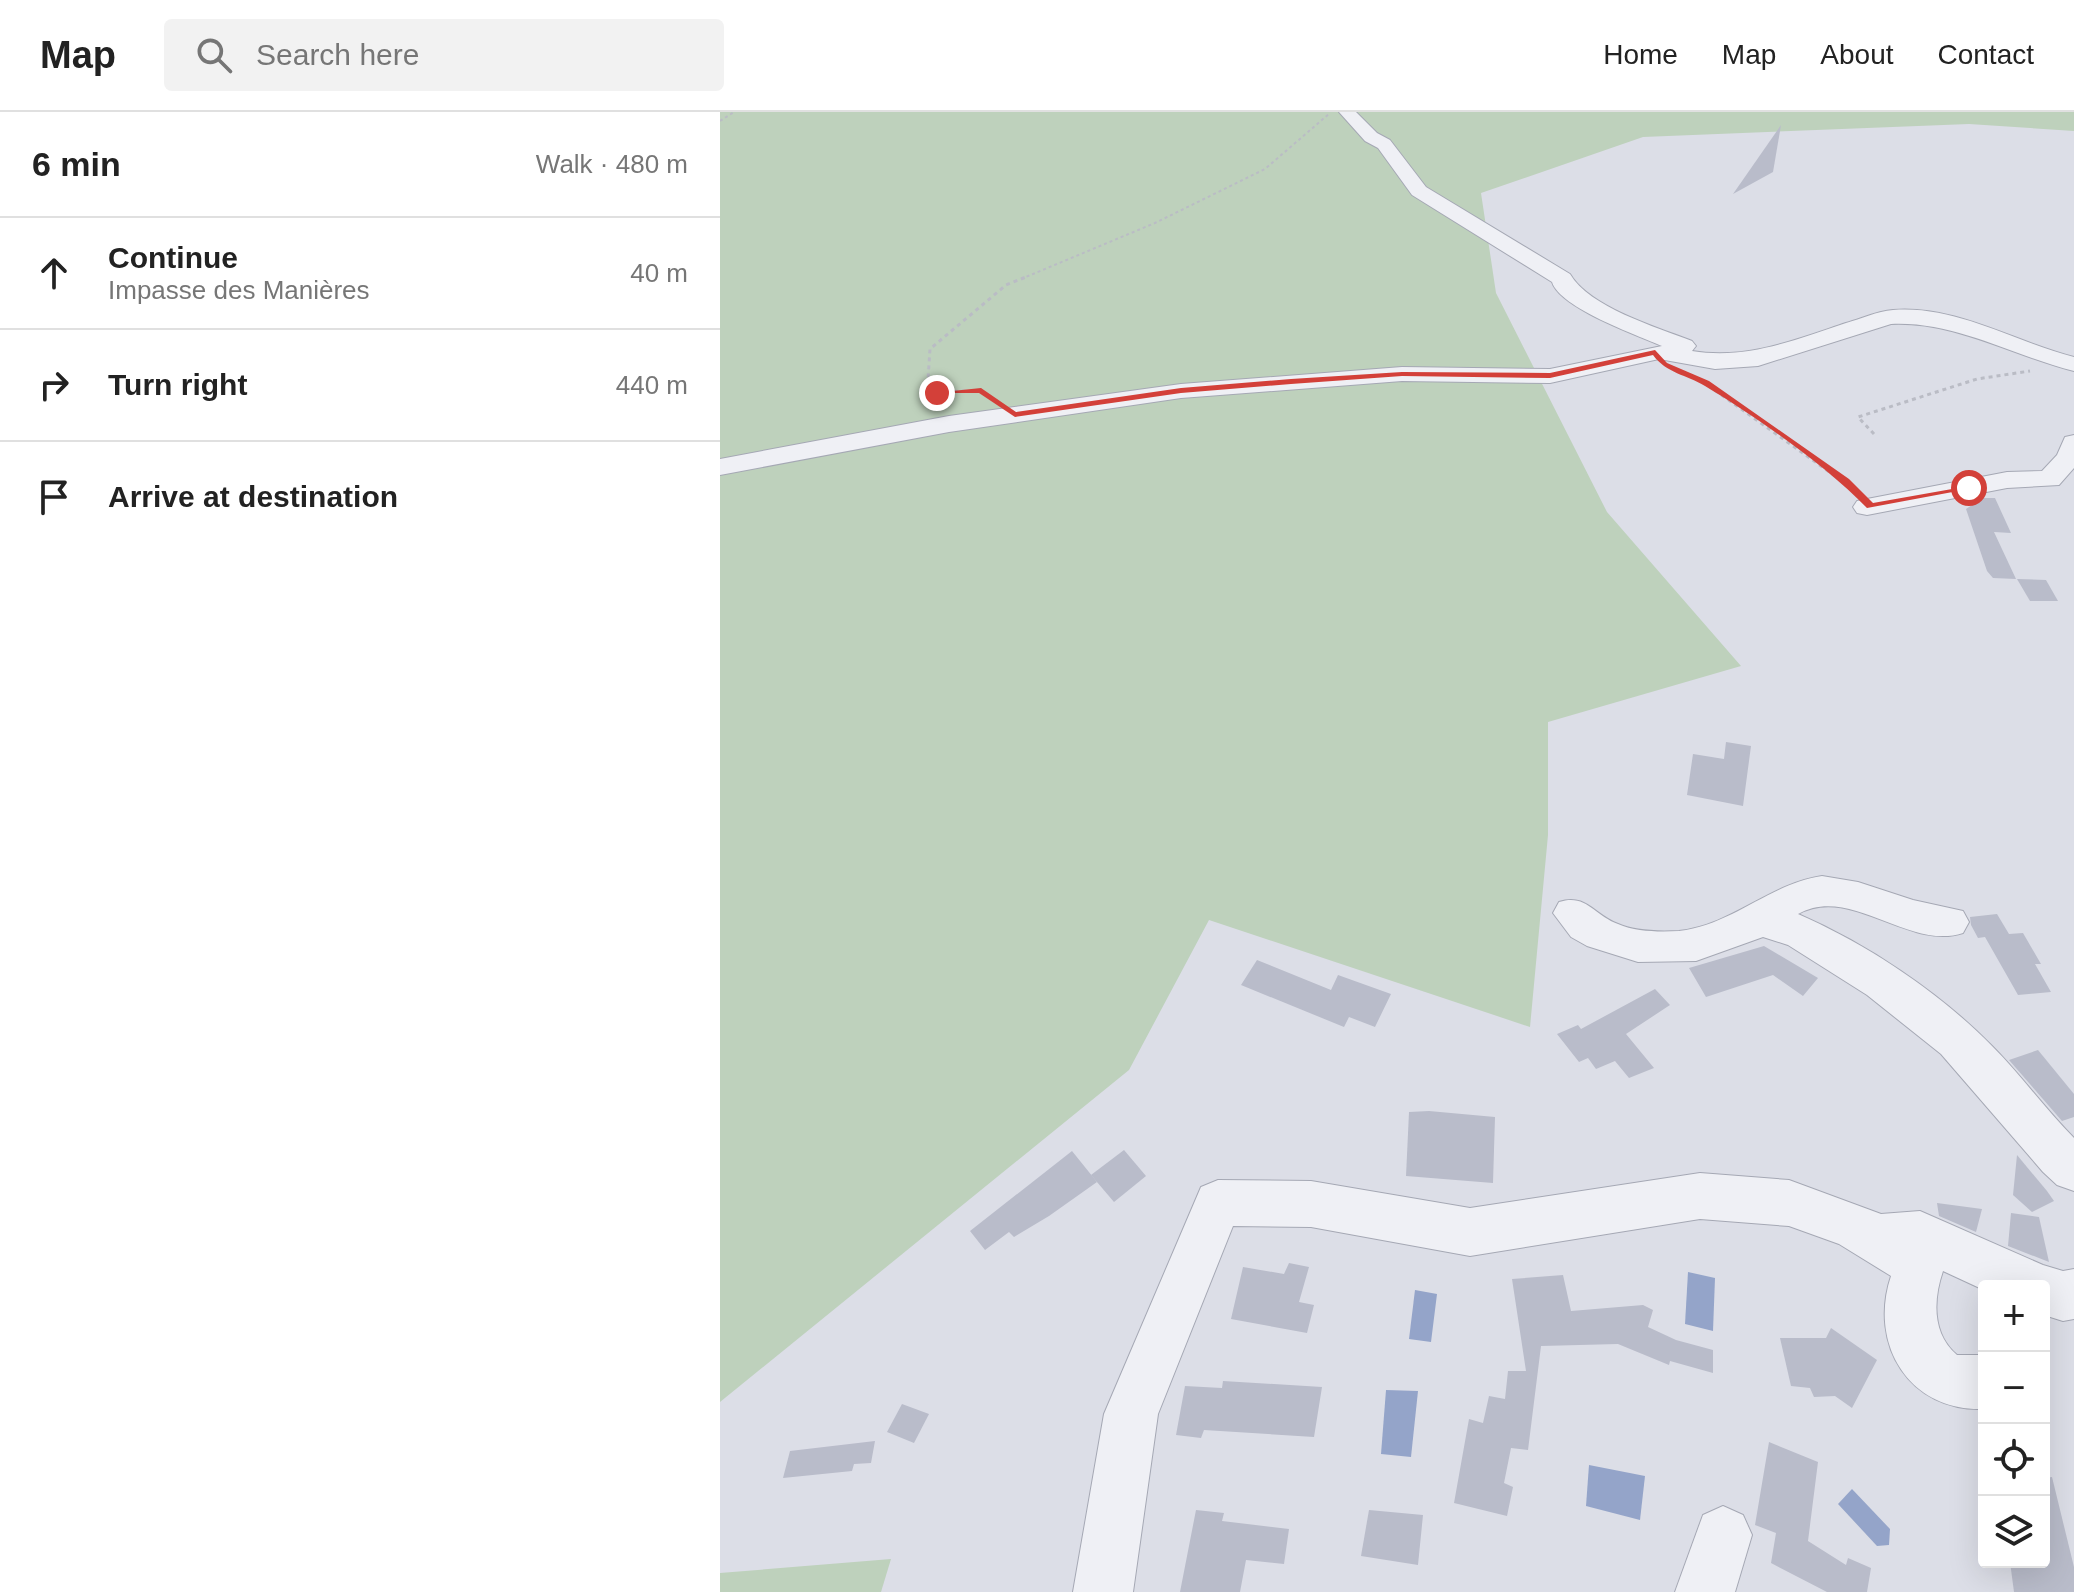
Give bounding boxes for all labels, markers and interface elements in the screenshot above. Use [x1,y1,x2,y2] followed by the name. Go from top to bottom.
[164,19,724,91] search box
[192,33,236,77] icon: search
[40,34,116,76] text: Map
[256,38,419,71] text: Search here
[1603,39,1678,70] text: Home
[1722,39,1776,70] text: Map
[1820,39,1894,70] text: About
[1938,39,2034,70] text: Contact
[32,145,121,183] text: 6 min
[536,149,688,179] text: Walk · 480 m
[108,241,238,274] text: Continue
[32,251,76,295] icon: ahead
[630,258,688,288] text: 40 m
[108,275,370,305] text: Impasse des Manières
[32,363,76,407] icon: right
[108,368,247,401] text: Turn right
[616,370,688,400] text: 440 m
[919,375,955,411] route end
[1951,470,1987,506] route start
[32,475,76,519] icon: arrive
[108,480,398,513] text: Arrive at destination
[1978,1280,2050,1568] map controls
[1978,1280,2050,1352] button: +
[1978,1352,2050,1424] button: −
[1978,1424,2050,1496] button: locate
[1978,1496,2050,1568] button: layers

